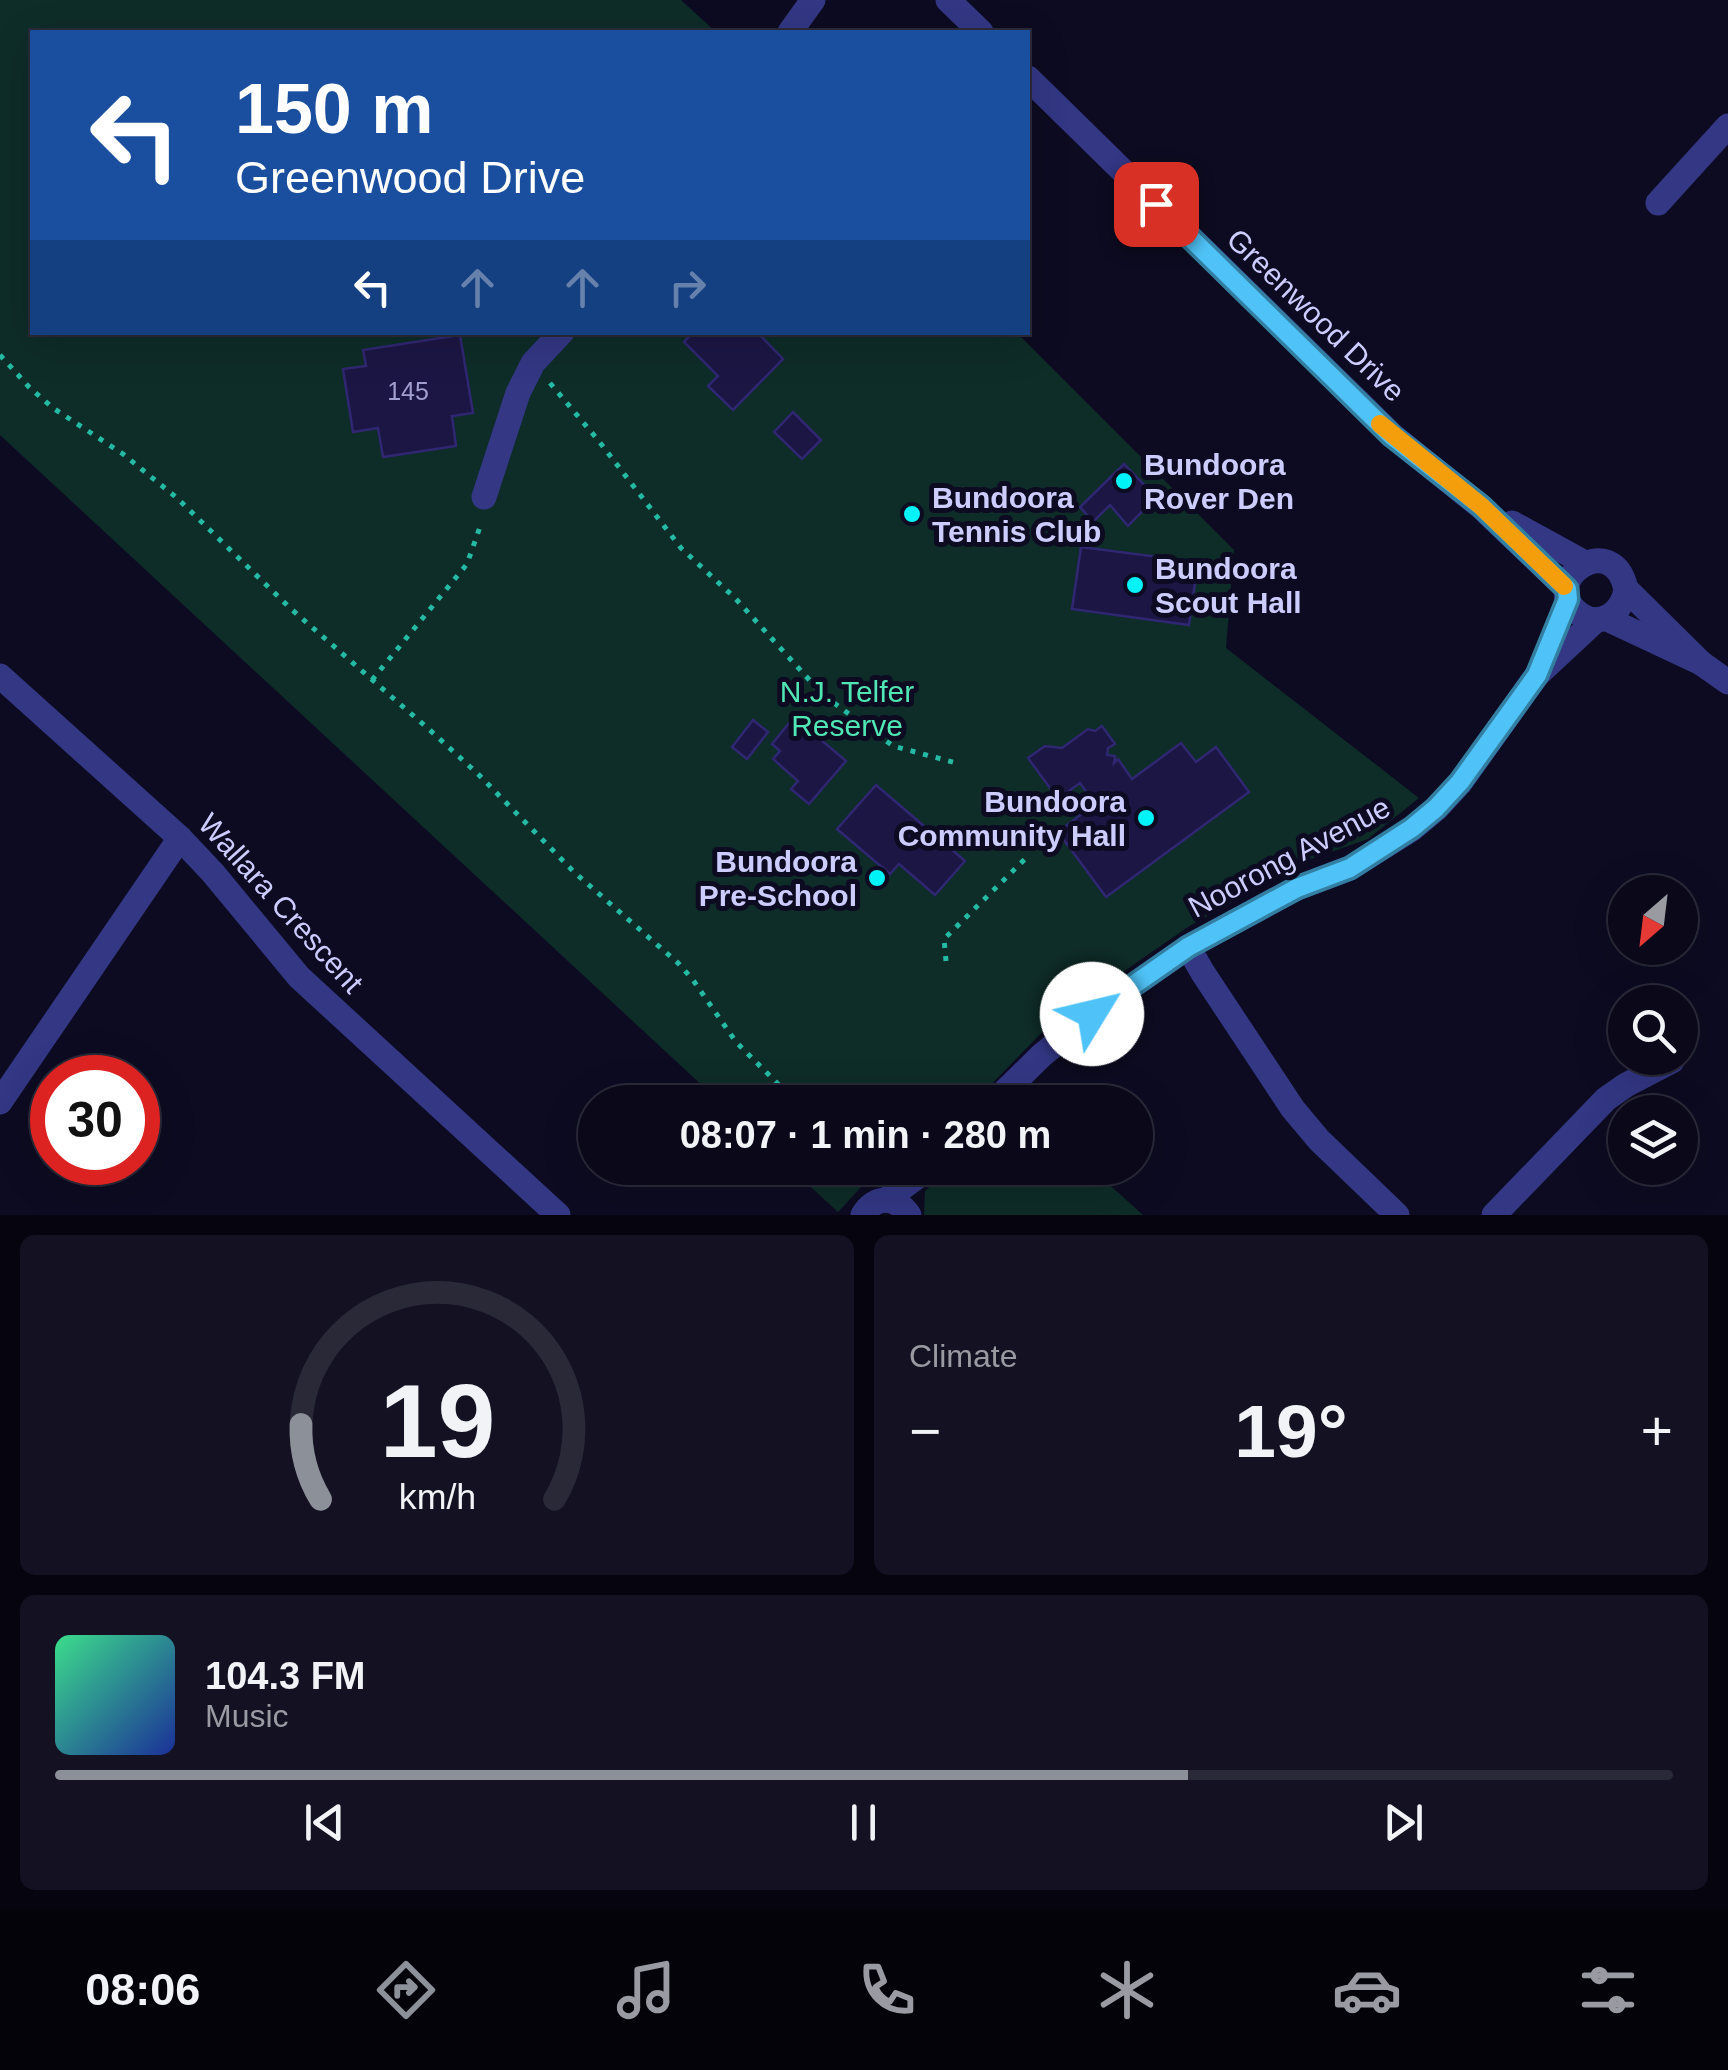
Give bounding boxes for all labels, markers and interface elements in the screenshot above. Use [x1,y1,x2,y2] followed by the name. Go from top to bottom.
[70,70,200,200] icon: left
[235,70,433,148] text: 150 m
[235,152,585,203] text: Greenwood Drive
[1114,162,1199,247] pin
[1129,177,1184,232] icon: arrive
[1221,222,1411,408] street label: Greenwood Drive
[345,260,400,315] icon: left
[450,260,505,315] icon: ahead
[555,260,610,315] icon: ahead
[660,260,715,315] icon: right
[387,377,429,405] house number: 145
[1144,448,1294,515] place label: Bundoora Rover Den
[1113,470,1135,492] marker: Bundoora Rover Den
[932,481,1101,548] place label: Bundoora Tennis Club
[901,503,923,525] marker: Bundoora Tennis Club
[1155,552,1302,619] place label: Bundoora Scout Hall
[1124,574,1146,596] marker: Bundoora Scout Hall
[780,675,914,742] park label: N.J. Telfer Reserve
[898,785,1126,852] place label: Bundoora Community Hall
[1183,790,1395,924] street label: Noorong Avenue
[192,807,370,1000] street label: Wallara Crescent
[1135,807,1157,829] marker: Bundoora Community Hall
[699,845,857,912] place label: Bundoora Pre-School
[866,867,888,889] marker: Bundoora Pre-School
[1608,875,1698,965] north arrow
[1608,875,1698,1185] map controls
[1040,962,1144,1066] position arrow
[1608,985,1698,1075] button: search
[30,1055,160,1185] speed limit sign: 30
[1608,1095,1698,1185] button: layers
[680,1114,1051,1156] text: 08:07 · 1 min · 280 m
[909,1338,1017,1374] text: Climate
[379,1363,495,1479] text: 19
[1234,1389,1348,1473] text: 19°
[909,1400,941,1462] text: −
[1641,1400,1673,1462] text: +
[398,1477,476,1517] text: km/h
[205,1655,366,1697] text: 104.3 FM
[205,1698,289,1734] text: Music
[297,1795,352,1850] icon: previous
[836,1795,891,1850] icon: pause
[1376,1795,1431,1850] icon: next
[371,1955,441,2025] icon: directions
[611,1955,681,2025] icon: music
[852,1955,922,2025] icon: phone
[1092,1955,1162,2025] icon: climate
[1332,1955,1402,2025] icon: car
[1573,1955,1643,2025] icon: filters
[85,1964,200,2015] text: 08:06

